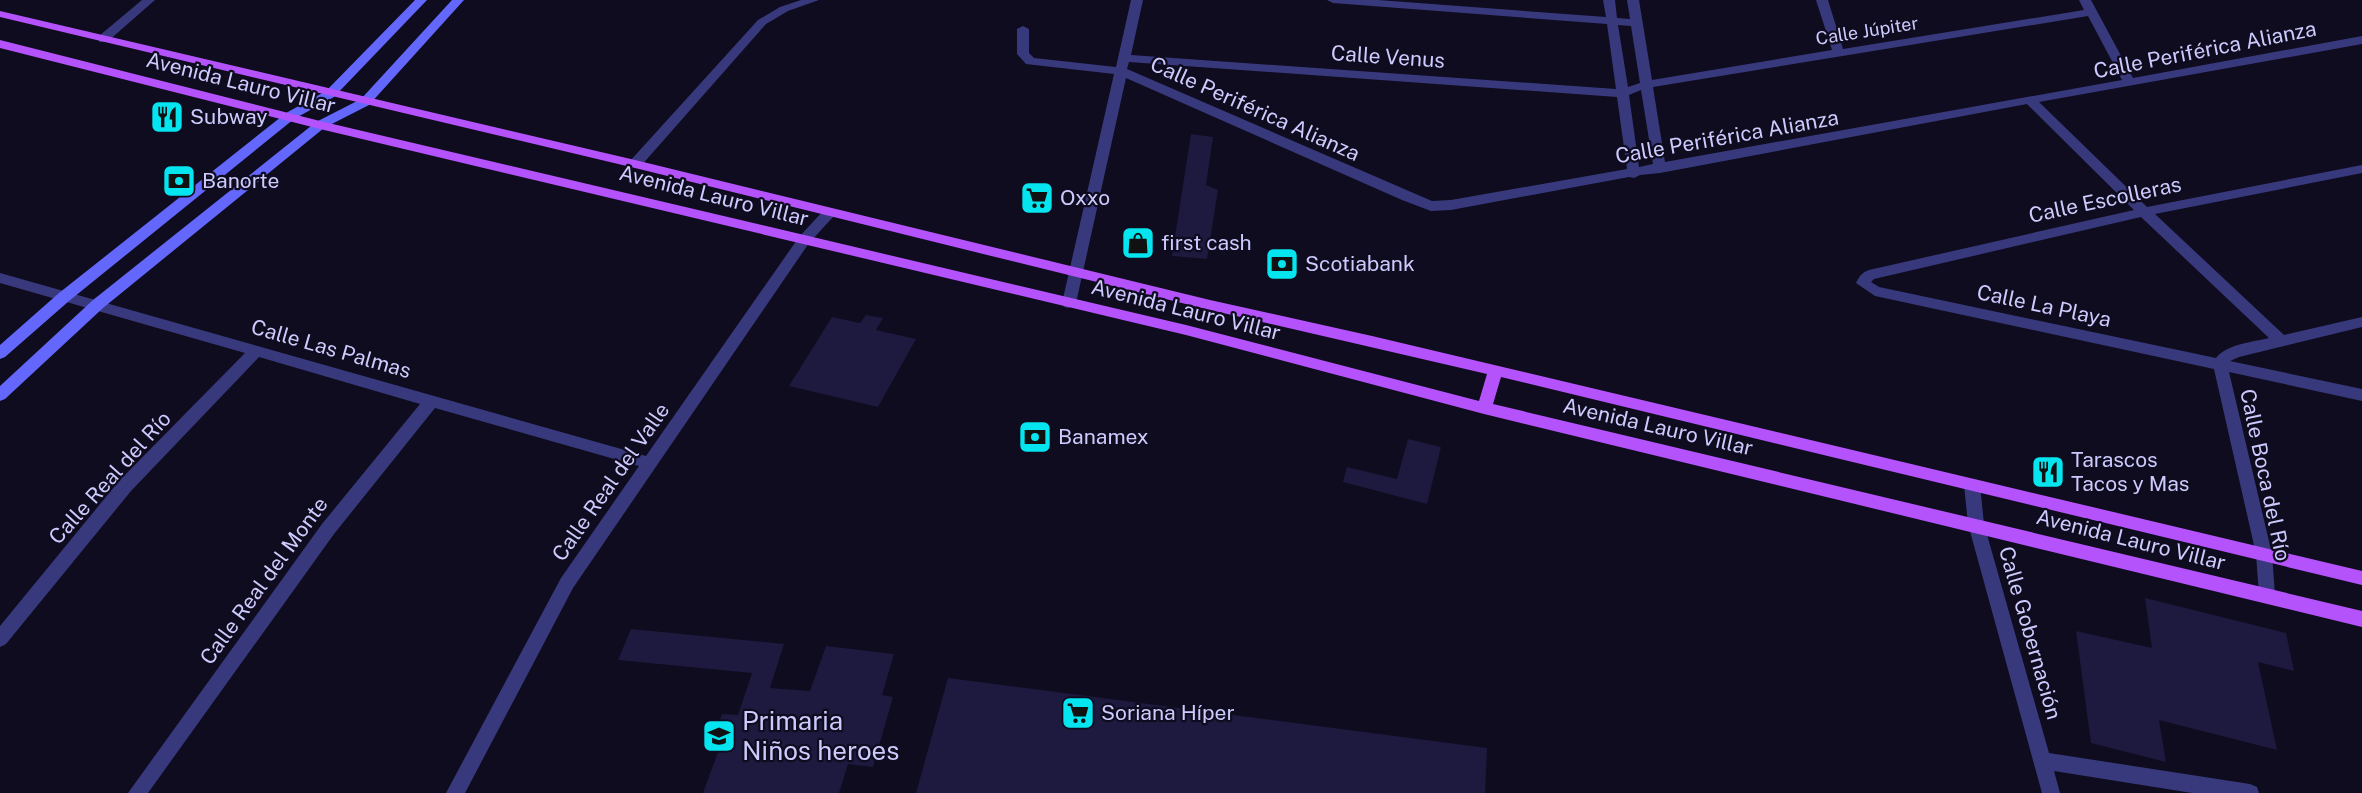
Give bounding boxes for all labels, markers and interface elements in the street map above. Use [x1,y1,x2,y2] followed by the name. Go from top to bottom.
[1814,12,1920,49] street label: Calle Júpiter
[2091,16,2318,83] street label: Calle Periférica Alianza
[1330,40,1446,73] street label: Calle Venus
[144,47,338,118] street label: Avenida Lauro Villar
[1147,51,1364,166] street label: Calle Periférica Alianza
[149,99,185,135] restaurant icon: Subway
[190,104,267,129] place label: Subway
[1613,105,1841,168] street label: Calle Periférica Alianza
[617,160,811,231] street label: Avenida Lauro Villar
[161,163,197,199] bank icon: Banorte
[202,168,279,193] place label: Banorte
[2026,171,2183,228] street label: Calle Escolleras
[1019,180,1055,216] supermarket icon: Oxxo
[1060,185,1110,210] place label: Oxxo
[1120,225,1156,261] shop icon: first cash
[1161,230,1252,255] place label: first cash
[1264,246,1300,282] bank icon: Scotiabank
[1305,251,1415,276] place label: Scotiabank
[1089,274,1283,345] street label: Avenida Lauro Villar
[1975,279,2114,332] street label: Calle La Playa
[248,314,414,383] street label: Calle Las Palmas
[2235,387,2296,563] street label: Calle Boca del Río
[1561,392,1756,461] street label: Avenida Lauro Villar
[547,398,674,566] street label: Calle Real del Valle
[43,406,176,549] street label: Calle Real del Río
[1017,419,1053,455] bank icon: Banamex
[1058,424,1149,449] place label: Banamex
[2071,447,2189,496] place label: Tarascos Tacos y Mas
[2030,454,2066,490] restaurant icon: Tarascos Tacos y Mas
[194,492,333,669] street label: Calle Real del Monte
[2034,504,2228,575] street label: Avenida Lauro Villar
[1994,544,2067,722] street label: Calle Gobernación
[1060,695,1096,731] supermarket icon: Soriana Híper
[1101,700,1235,725] place label: Soriana Híper
[742,705,899,766] place label: Primaria Niños heroes
[701,718,737,754] school or university icon: Primaria Niños heroes

